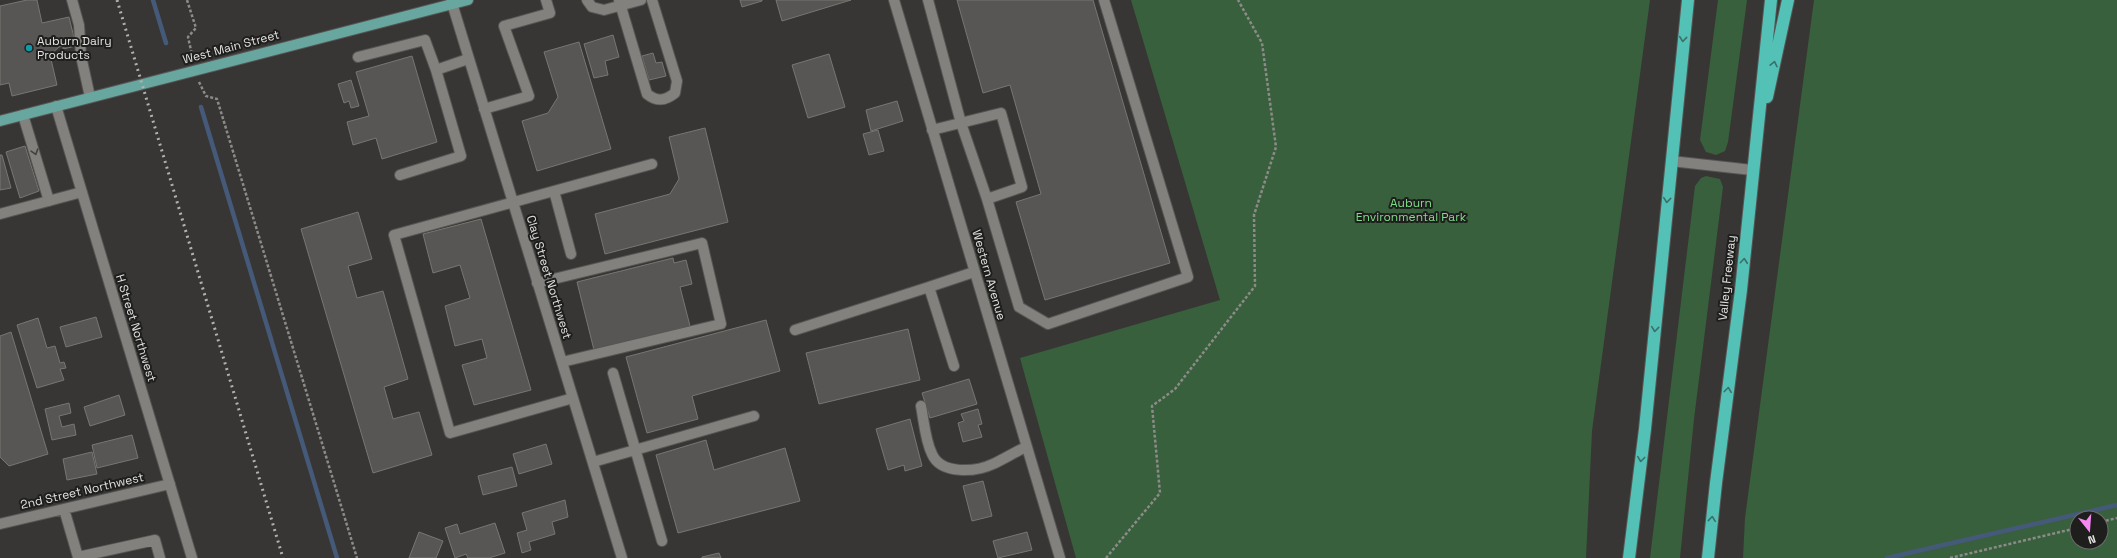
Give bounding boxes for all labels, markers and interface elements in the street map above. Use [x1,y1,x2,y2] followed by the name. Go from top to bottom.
[181,26,281,68] street label: West Main Street
[37,33,112,63] place label: Auburn Dairy Products
[1678,36,1687,42] one-way arrow
[24,43,34,53] marker: Auburn Dairy Products
[1770,60,1778,67] one-way arrow
[30,149,39,156] one-way arrow
[1356,195,1467,225] park label: Auburn Environmental Park
[1663,197,1672,203] one-way arrow
[523,213,575,341] street label: Clay Street Northwest
[968,228,1010,322] street label: Western Avenue
[1715,235,1739,321] street label: Valley Freeway
[1739,258,1748,264] one-way arrow
[112,272,160,384] street label: H Street Northwest
[1650,326,1659,333] one-way arrow
[1723,387,1732,393] one-way arrow
[1637,456,1646,462] one-way arrow
[19,469,145,513] street label: 2nd Street Northwest
[2069,510,2109,550] north arrow
[1707,516,1716,522] one-way arrow
[2086,532,2097,547] text: N

